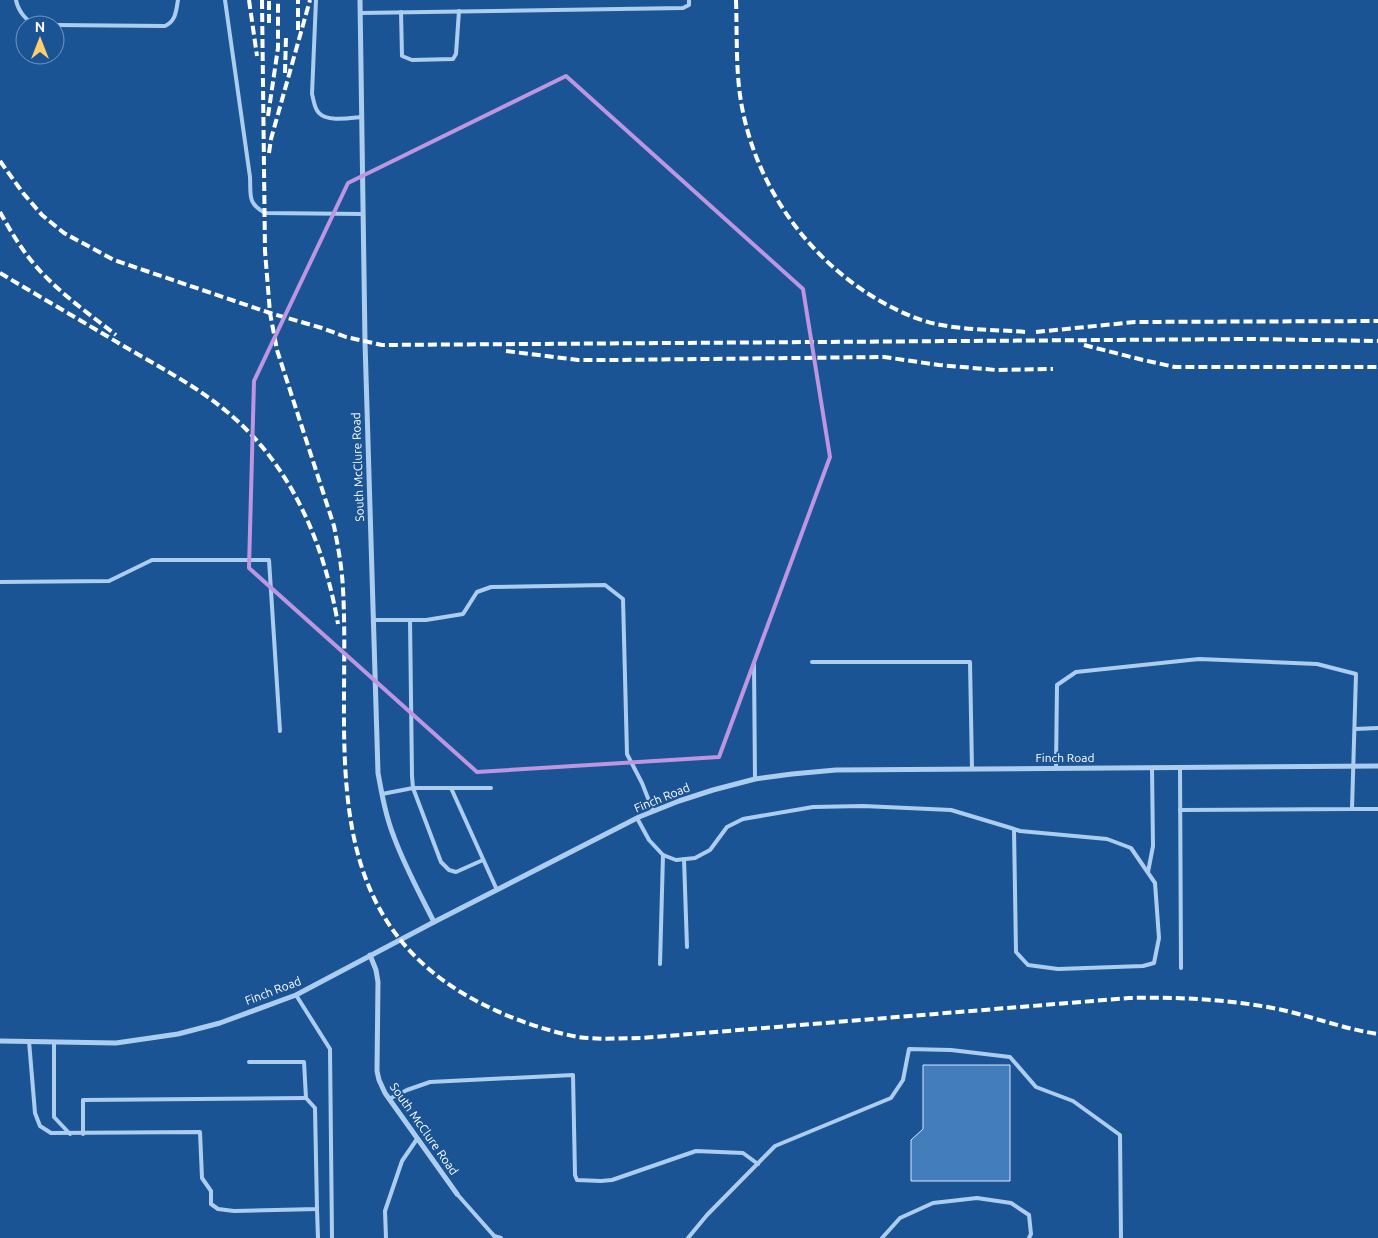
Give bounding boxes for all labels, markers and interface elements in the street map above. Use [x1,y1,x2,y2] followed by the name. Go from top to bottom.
[15,15,65,65] north arrow
[35,19,45,35] text: N
[349,412,366,522] street label: South McClure Road
[1036,751,1094,764] street label: Finch Road
[632,780,692,815] street label: Finch Road
[243,974,303,1007] street label: Finch Road
[388,1080,461,1177] street label: South McClure Road

